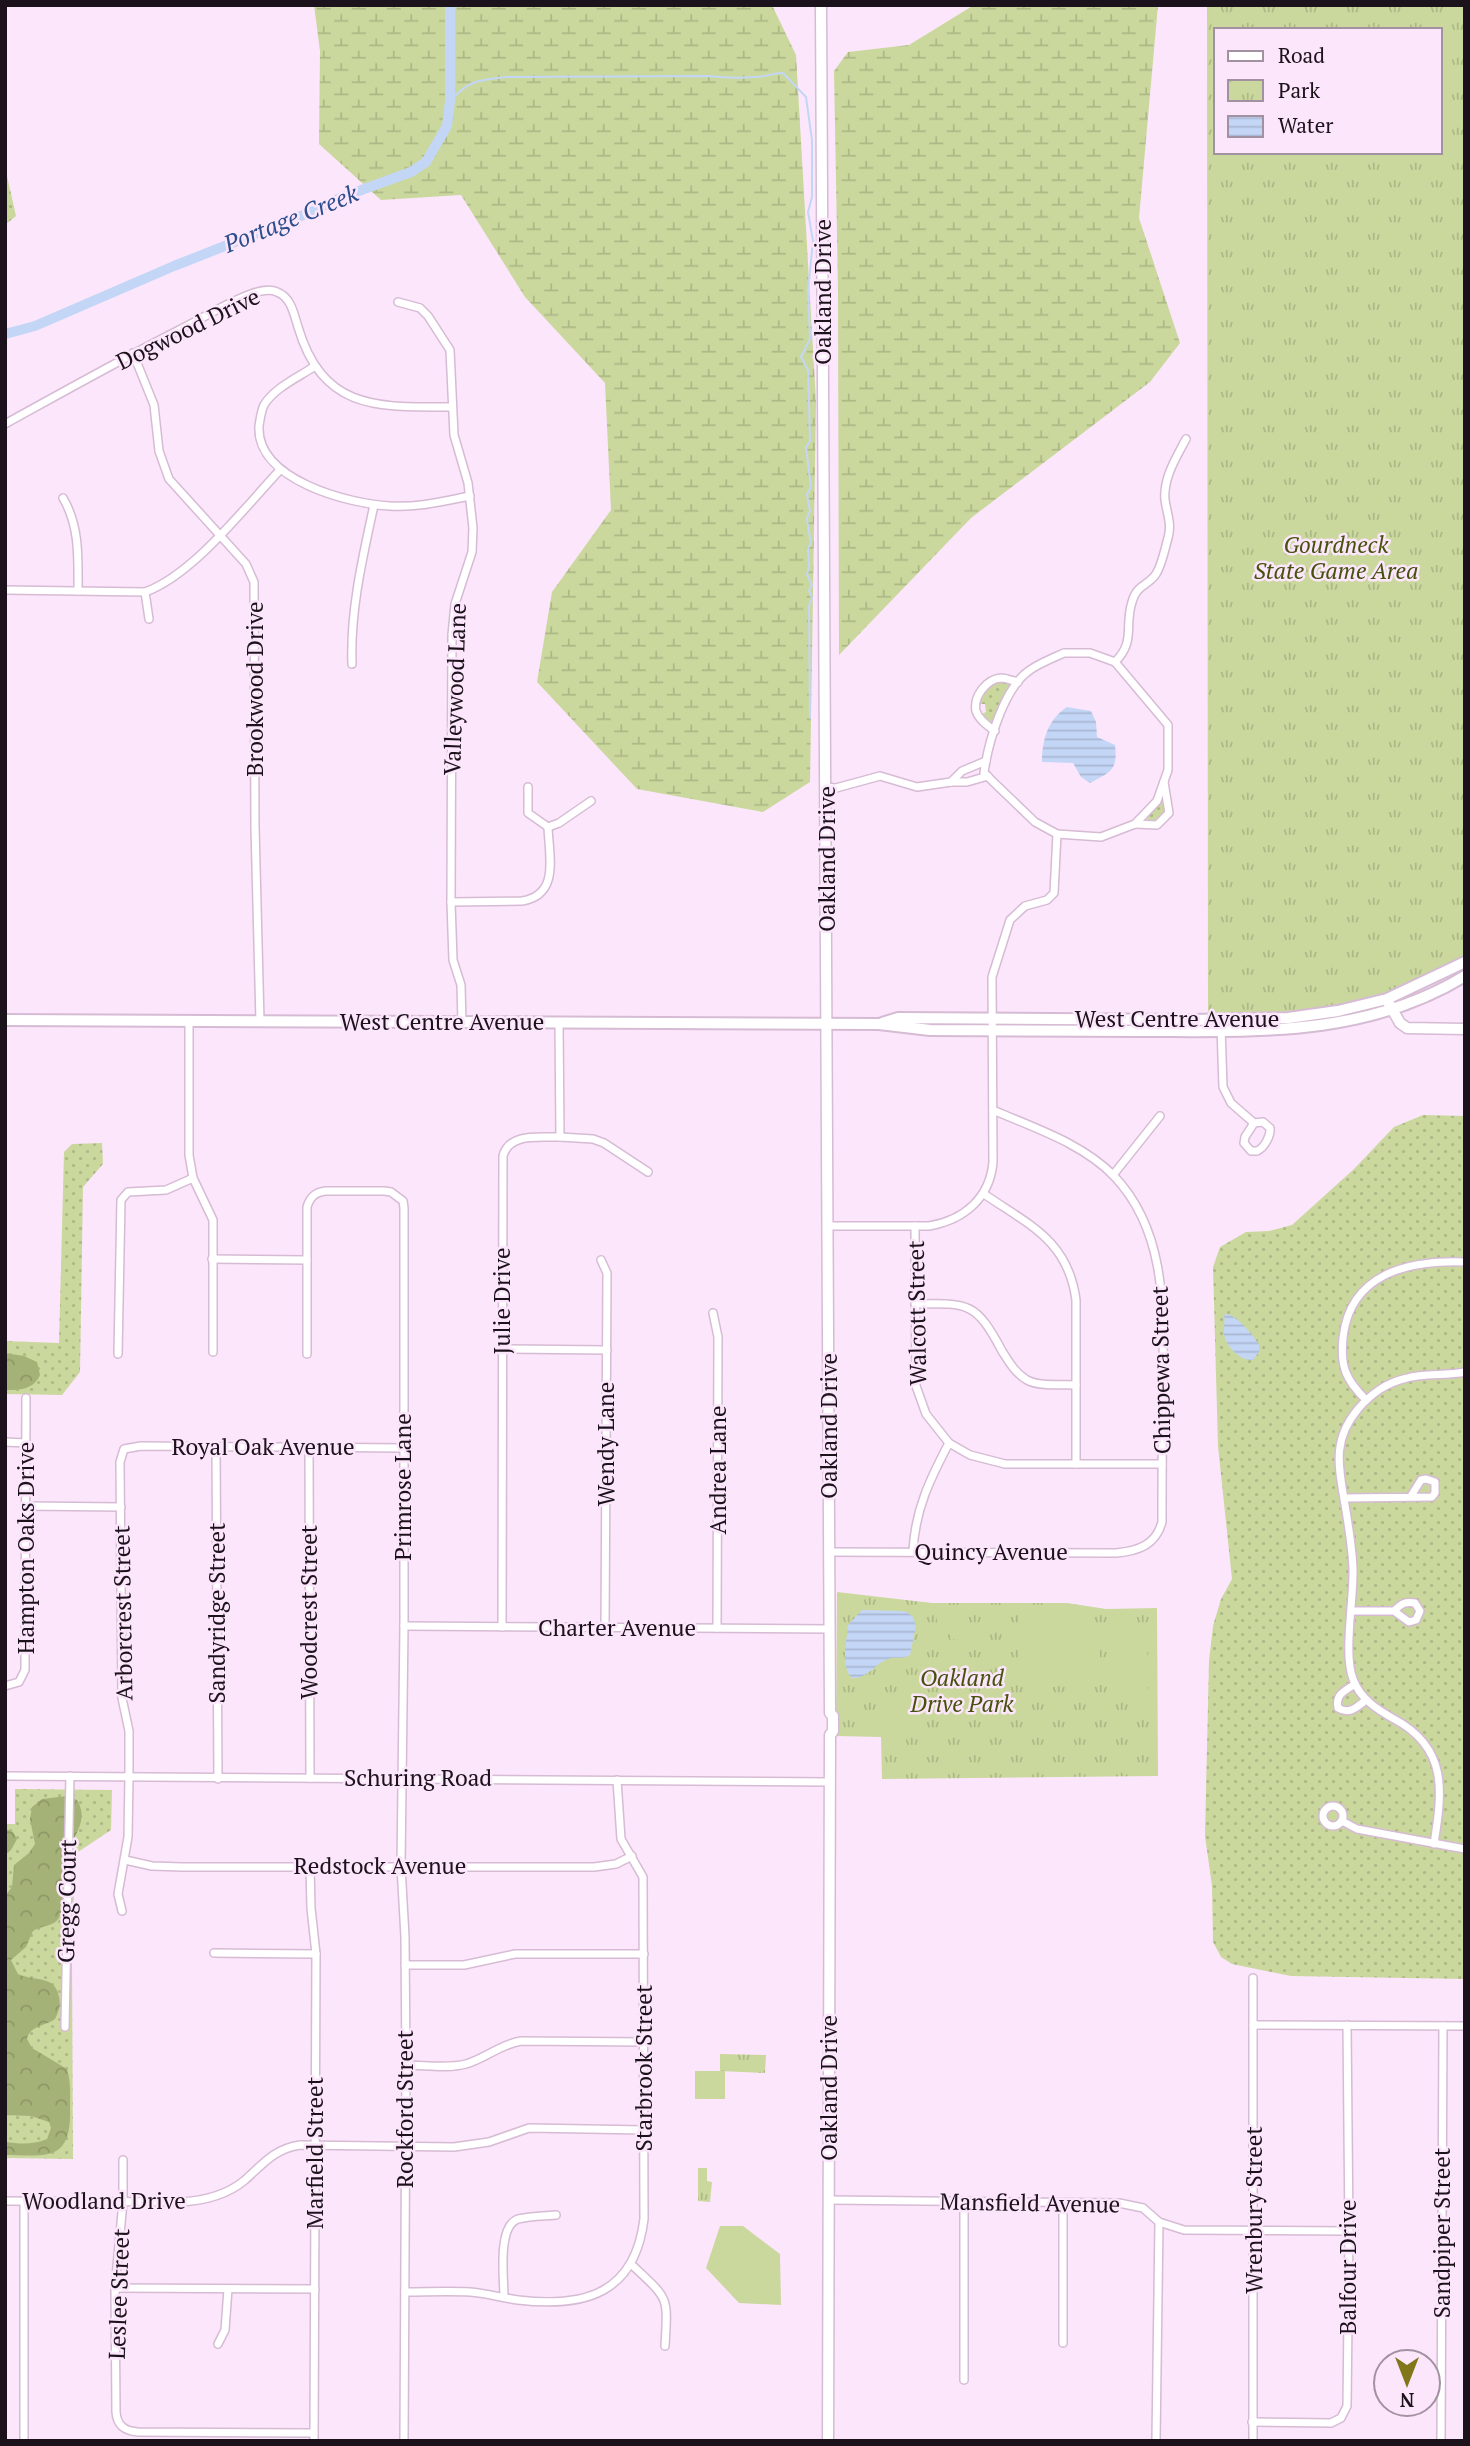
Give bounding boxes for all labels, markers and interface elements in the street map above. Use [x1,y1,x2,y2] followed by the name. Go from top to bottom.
[1214,28,1442,154] legend
[1278,41,1325,69] text: Road
[1278,76,1320,104] text: Park
[1278,111,1333,139] text: Water
[218,176,363,260] water label: Portage Creek
[807,219,838,365] street label: Oakland Drive
[111,280,265,377] street label: Dogwood Drive
[1254,529,1418,586] park label: Gourdneck State Game Area
[239,601,270,777] street label: Brookwood Drive
[436,602,473,776] street label: Valleywood Lane
[811,786,842,932] street label: Oakland Drive
[1075,1003,1279,1034] street label: West Centre Avenue
[340,1006,544,1037] street label: West Centre Avenue
[900,1240,933,1386] street label: Walcott Street
[486,1248,517,1354] street label: Julie Drive
[1144,1285,1177,1454] street label: Chippewa Street
[813,1353,844,1499] street label: Oakland Drive
[590,1382,621,1506] street label: Wendy Lane
[702,1405,733,1535] street label: Andrea Lane
[387,1413,418,1561] street label: Primrose Lane
[171,1431,355,1462] street label: Royal Oak Avenue
[10,1442,41,1654] street label: Hampton Oaks Drive
[201,1522,232,1704] street label: Sandyridge Street
[293,1524,324,1699] street label: Woodcrest Street
[105,1525,140,1701] street label: Arborcrest Street
[914,1536,1068,1567] street label: Quincy Avenue
[538,1612,696,1643] street label: Charter Avenue
[909,1662,1015,1719] park label: Oakland Drive Park
[344,1762,492,1793] street label: Schuring Road
[50,1838,83,1963] street label: Gregg Court
[294,1850,466,1881] street label: Redstock Avenue
[628,1984,659,2151] street label: Starbrook Street
[813,2015,844,2161] street label: Oakland Drive
[389,2029,420,2188] street label: Rockford Street
[299,2076,330,2229] street label: Marfield Street
[1238,2126,1269,2294] street label: Wrenbury Street
[1426,2147,1457,2318] street label: Sandpiper Street
[22,2185,186,2216] street label: Woodland Drive
[939,2185,1121,2220] street label: Mansfield Avenue
[1332,2199,1363,2335] street label: Balfour Drive
[101,2227,136,2360] street label: Leslee Street
[1372,2348,1442,2418] north arrow
[1399,2388,1414,2413] text: N

